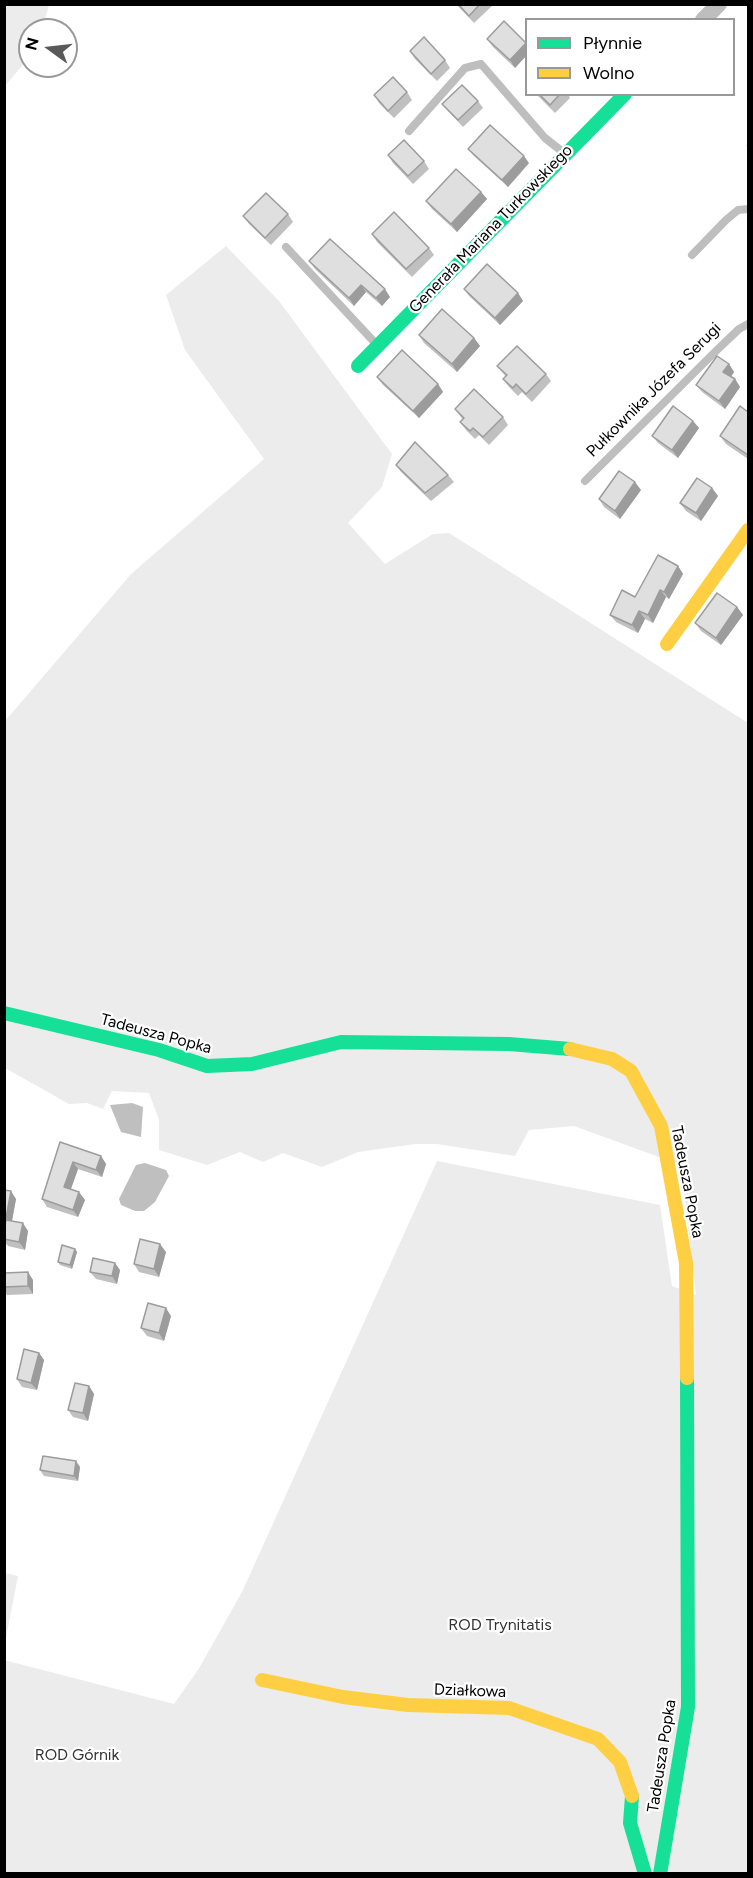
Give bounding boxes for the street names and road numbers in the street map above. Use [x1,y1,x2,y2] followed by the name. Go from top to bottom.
[405,141,577,317] street label: Generała Mariana Turkowskiego
[583,319,725,461] street label: Pułkownika Józefa Serugi
[98,1010,214,1058] street label: Tadeusza Popka
[667,1124,707,1240] street label: Tadeusza Popka
[433,1680,507,1702] street label: Działkowa
[644,1698,680,1814] street label: Tadeusza Popka

